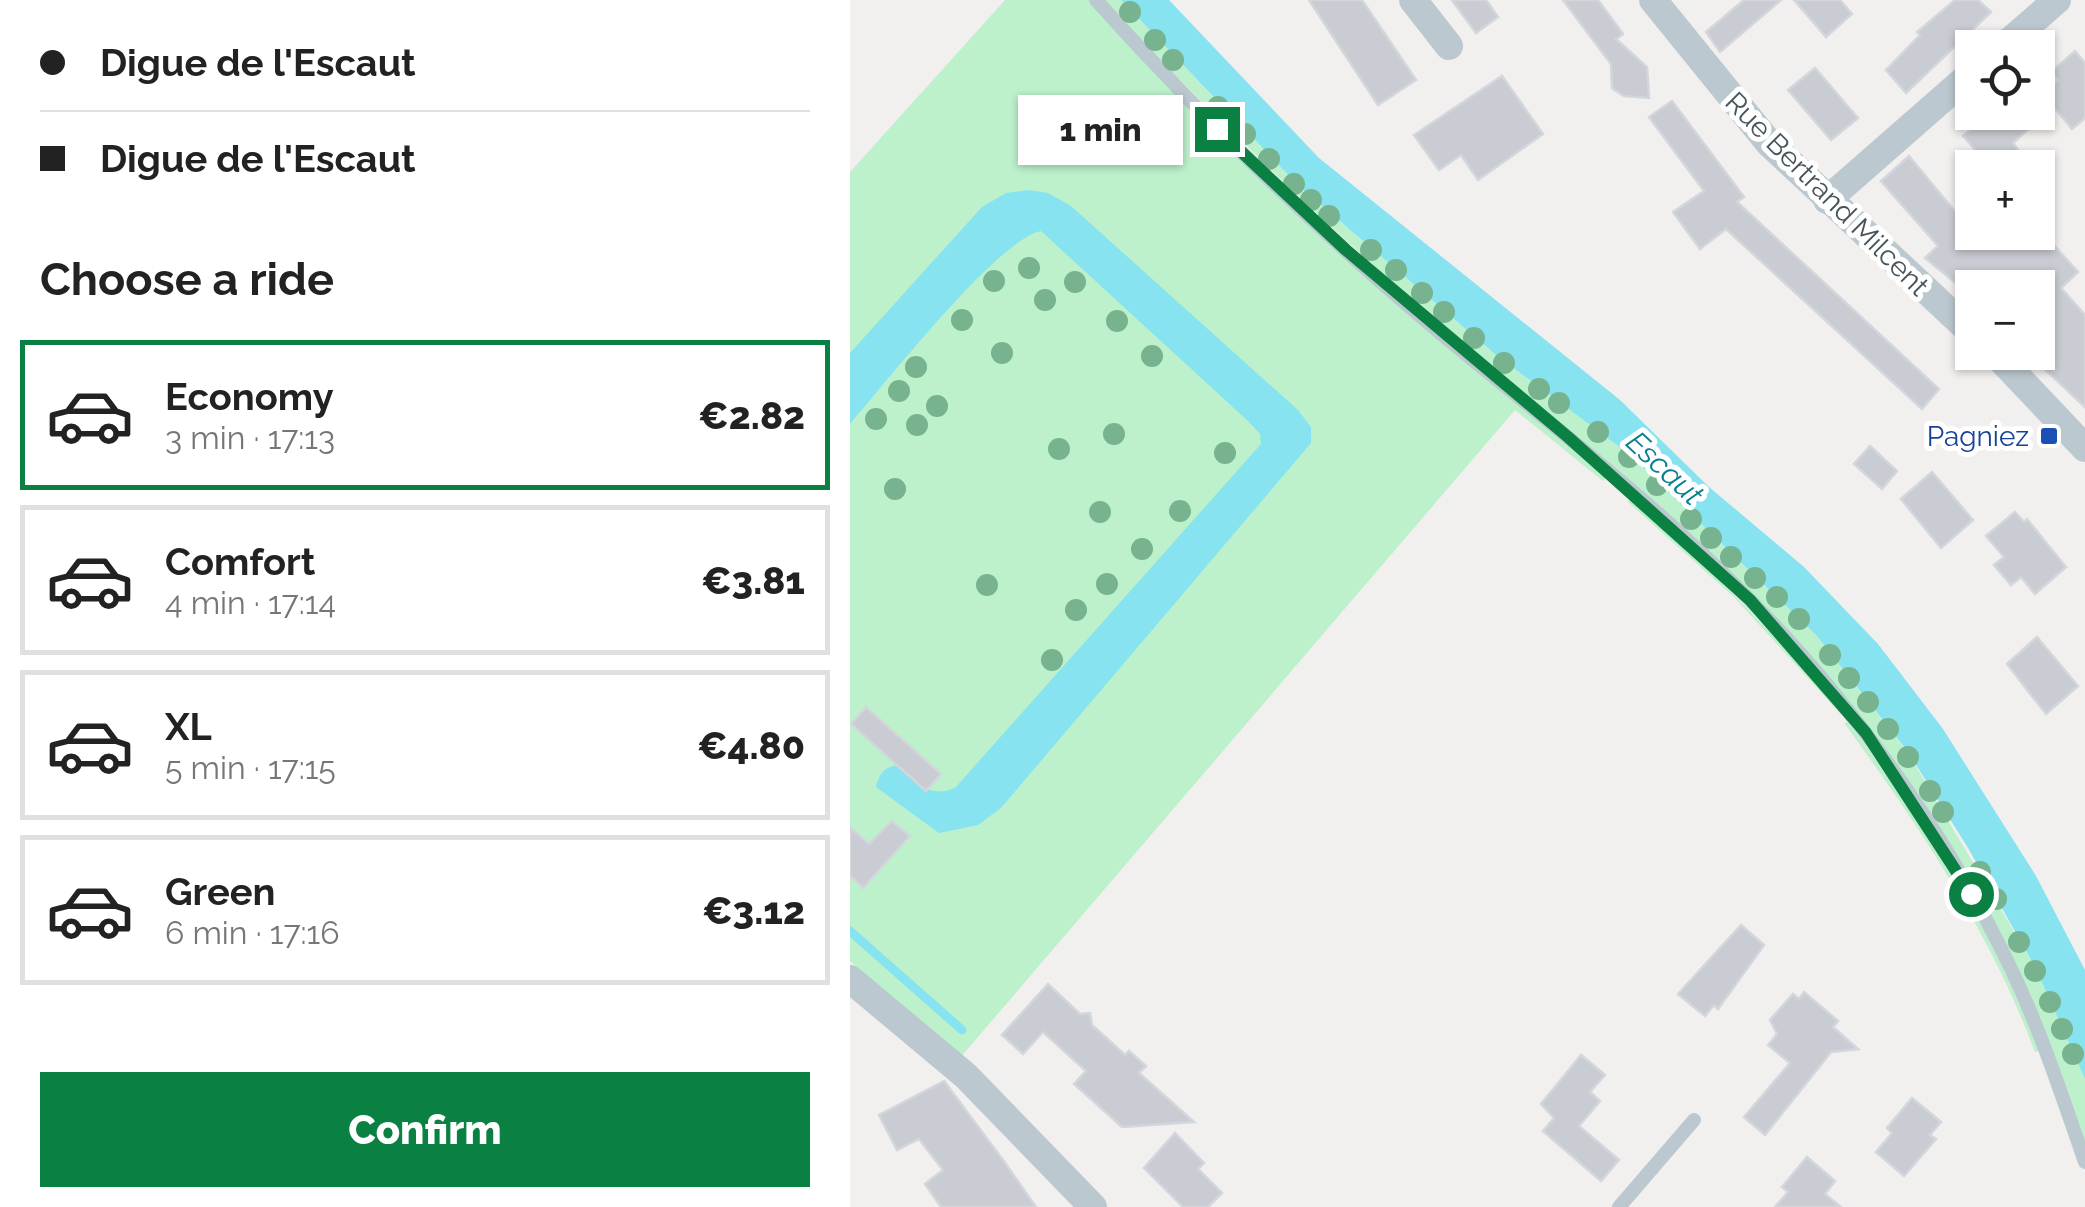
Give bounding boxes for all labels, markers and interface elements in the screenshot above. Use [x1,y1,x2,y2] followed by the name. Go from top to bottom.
[1955,30,2055,370] map controls
[1955,30,2055,130] button: locate
[100,40,416,85] text: Digue de l'Escaut
[1718,85,1936,303] street label: Rue Bertrand Milcent
[1017,94,1182,164] callout: 1 min
[1195,107,1240,152] route end
[1059,111,1142,148] text: 1 min
[100,136,416,181] text: Digue de l'Escaut
[1955,150,2055,250] button: +
[40,253,334,306] text: Choose a ride
[1955,270,2055,370] button: −
[45,370,135,460] icon: car
[165,374,334,419] text: Economy
[698,393,805,438] text: €2.82
[165,419,335,456] text: 3 min · 17:13
[1927,420,2029,453] place label: Pagniez
[1620,424,1711,512] water label: Escaut
[2038,425,2060,447] marker: Pagniez
[45,535,135,625] icon: car
[165,539,315,584] text: Comfort
[701,558,805,603] text: €3.81
[165,584,336,621] text: 4 min · 17:14
[45,700,135,790] icon: car
[165,704,212,749] text: XL
[697,723,805,768] text: €4.80
[165,749,336,786] text: 5 min · 17:15
[45,865,135,955] icon: car
[165,869,275,914] text: Green
[1949,872,1994,917] route start
[702,888,805,933] text: €3.12
[165,914,340,951] text: 6 min · 17:16
[40,1072,810,1187] button: Confirm

